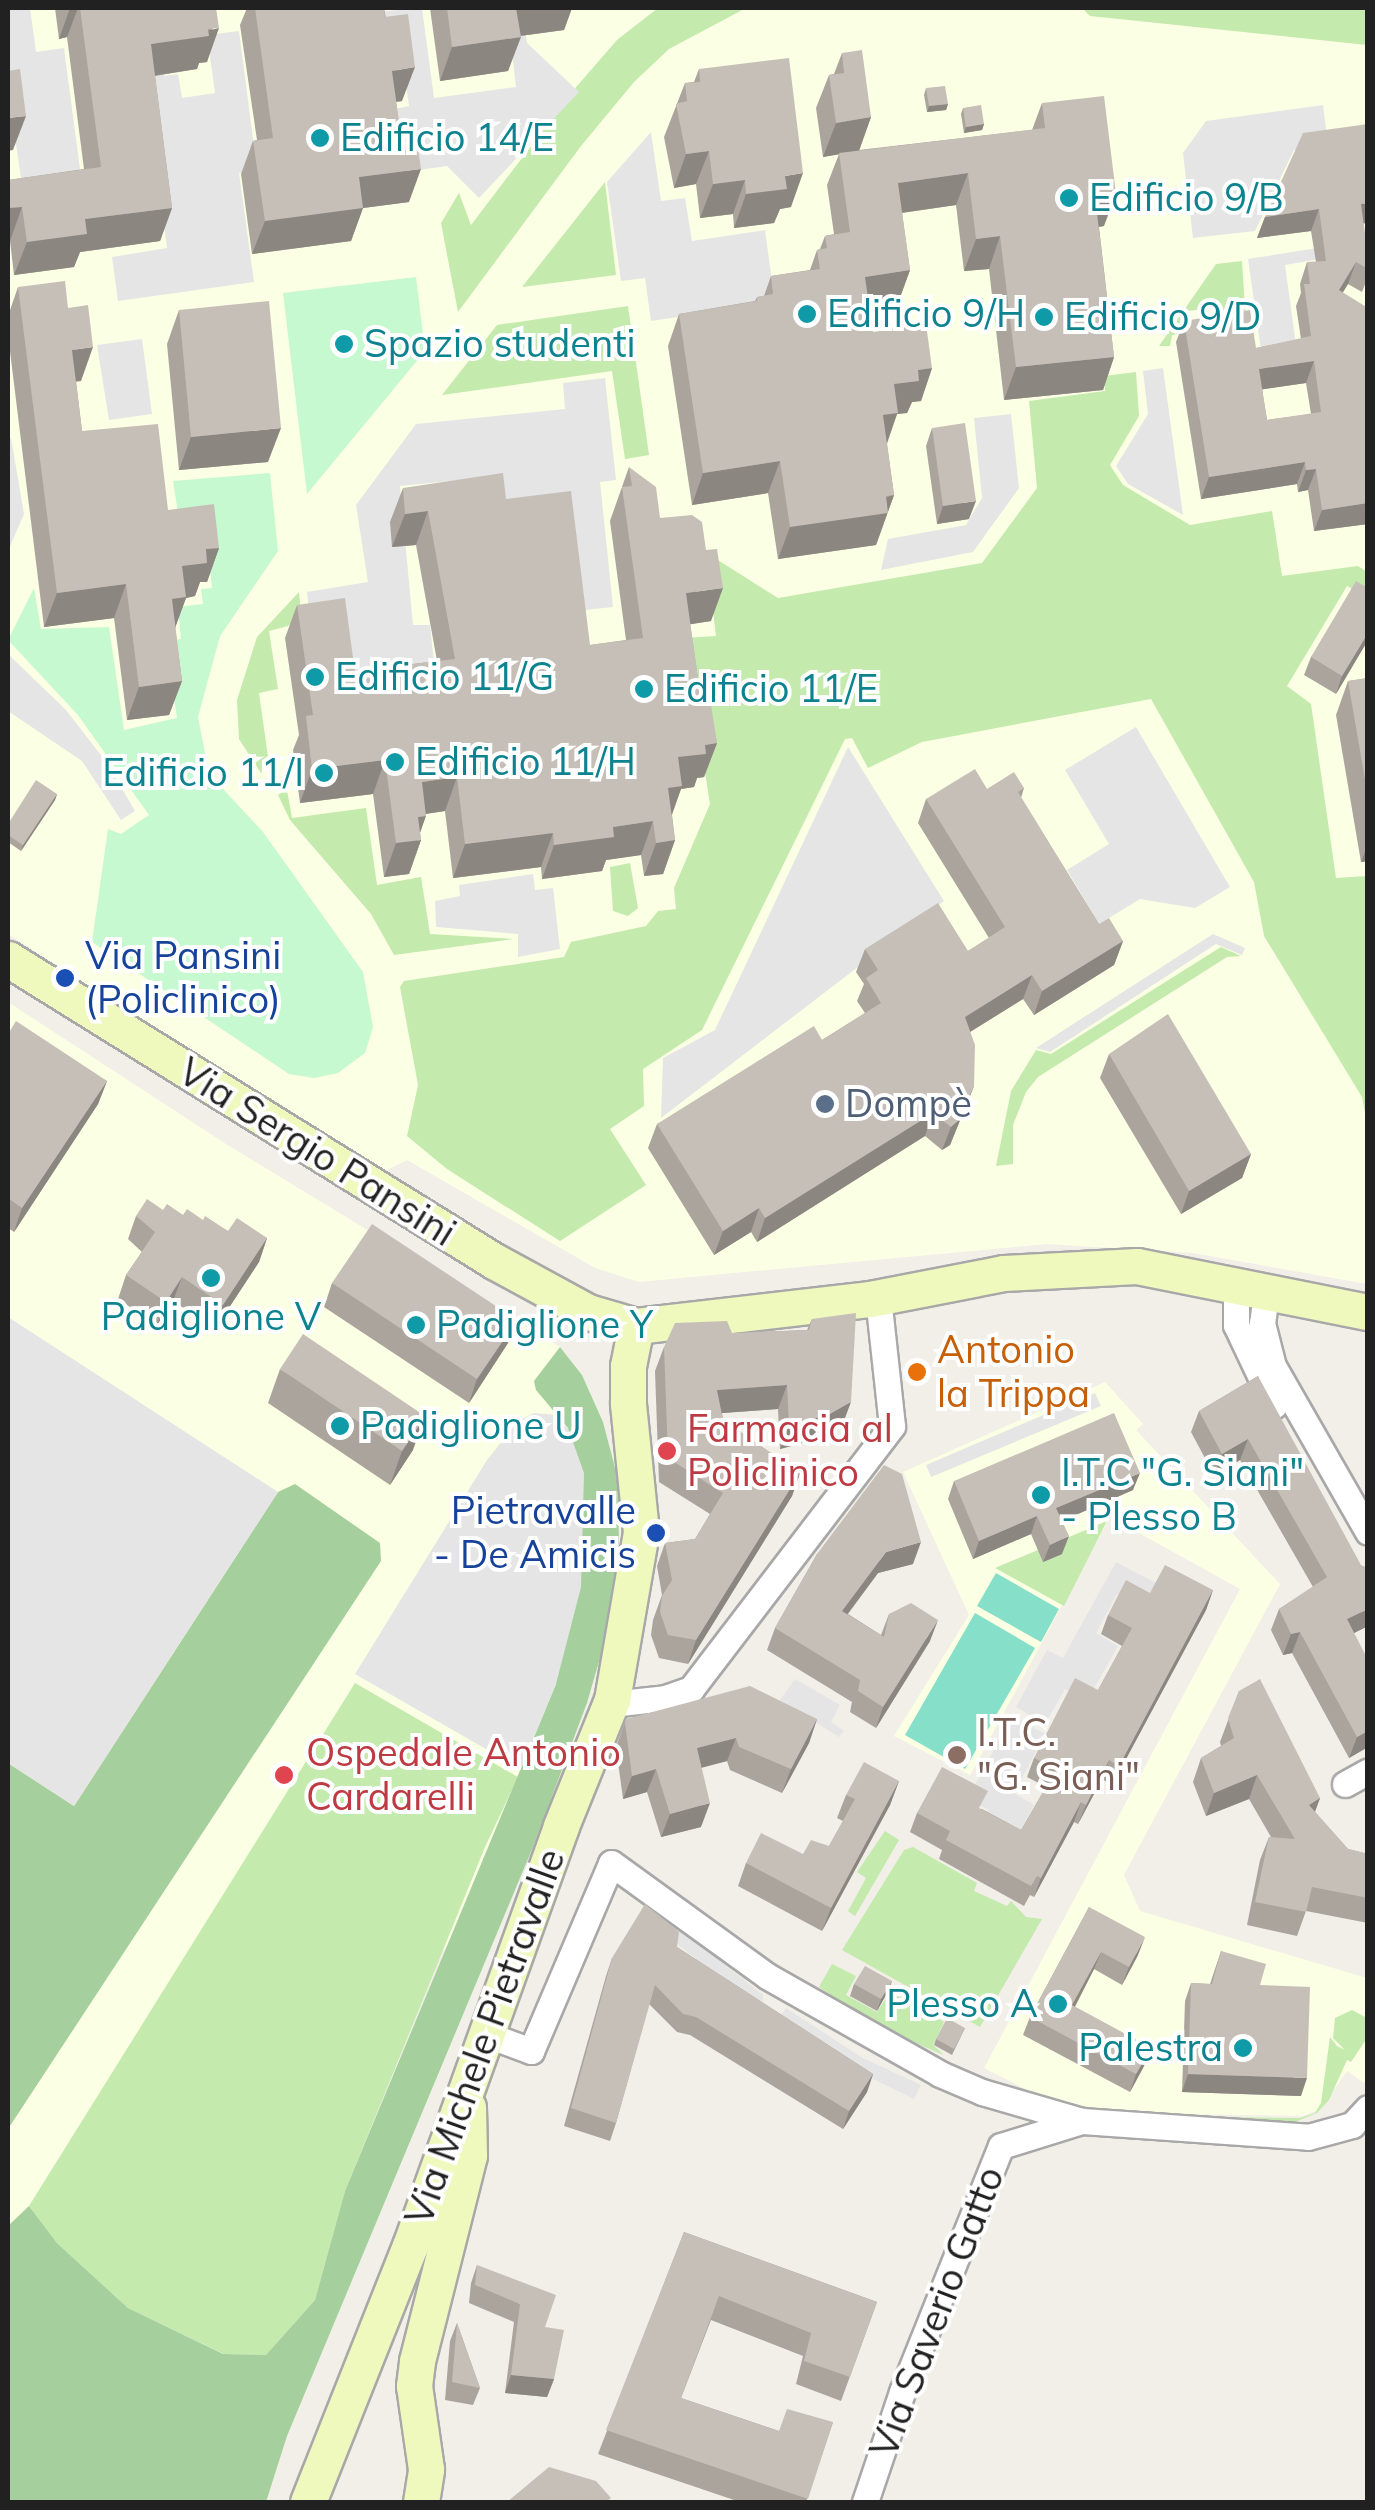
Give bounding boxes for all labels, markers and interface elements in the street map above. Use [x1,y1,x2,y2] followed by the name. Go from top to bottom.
[340,115,554,161] place label: Edificio 14/E
[309,127,331,149] marker: Edificio 14/E
[1089,175,1284,221] place label: Edificio 9/B
[1058,187,1080,209] marker: Edificio 9/B
[827,291,1025,337] place label: Edificio 9/H
[1064,294,1261,340] place label: Edificio 9/D
[796,303,818,325] marker: Edificio 9/H
[1033,306,1055,328] marker: Edificio 9/D
[364,321,636,367] place label: Spazio studenti
[333,333,355,355] marker: Spazio studenti
[335,654,554,700] place label: Edificio 11/G
[304,666,326,688] marker: Edificio 11/G
[664,666,878,712] place label: Edificio 11/E
[633,678,655,700] marker: Edificio 11/E
[415,739,636,785] place label: Edificio 11/H
[102,750,304,796] place label: Edificio 11/I
[384,751,406,773] marker: Edificio 11/H
[313,762,335,784] marker: Edificio 11/I
[85,933,281,1022] place label: Via Pansini (Policlinico)
[54,967,76,989] marker: Via Pansini (Policlinico)
[170,1048,464,1256] street label: Via Sergio Pansini
[845,1081,972,1127] place label: Dompè
[814,1093,836,1115] marker: Dompè
[200,1267,222,1289] marker: Padiglione V
[101,1294,321,1340] place label: Padiglione V
[436,1302,653,1348] place label: Padiglione Y
[405,1314,427,1336] marker: Padiglione Y
[937,1327,1090,1416] place label: Antonio la Trippa
[906,1361,928,1383] marker: Antonio la Trippa
[360,1403,582,1449] place label: Padiglione U
[687,1406,893,1496] place label: Farmacia al Policlinico
[329,1415,351,1437] marker: Padiglione U
[656,1440,678,1462] marker: Farmacia al Policlinico
[1061,1450,1304,1540] place label: I.T.C "G. Siani" - Plesso B
[1030,1484,1052,1506] marker: I.T.C "G. Siani" - Plesso B
[434,1488,636,1578] place label: Pietravalle - De Amicis
[645,1522,667,1544] marker: Pietravalle - De Amicis
[977,1710,1140,1800] place label: I.T.C. "G. Siani"
[306,1730,621,1820] place label: Ospedale Antonio Cardarelli
[946,1744,968,1766] marker: I.T.C. "G. Siani"
[271,1762,297,1788] marker: Ospedale Antonio Cardarelli
[396,1843,574,2231] street label: Via Michele Pietravalle
[886,1981,1038,2027] place label: Plesso A
[1047,1993,1069,2015] marker: Plesso A
[1078,2025,1223,2071] place label: Palestra
[1232,2037,1254,2059] marker: Palestra
[861,2160,1013,2464] street label: Via Saverio Gatto

